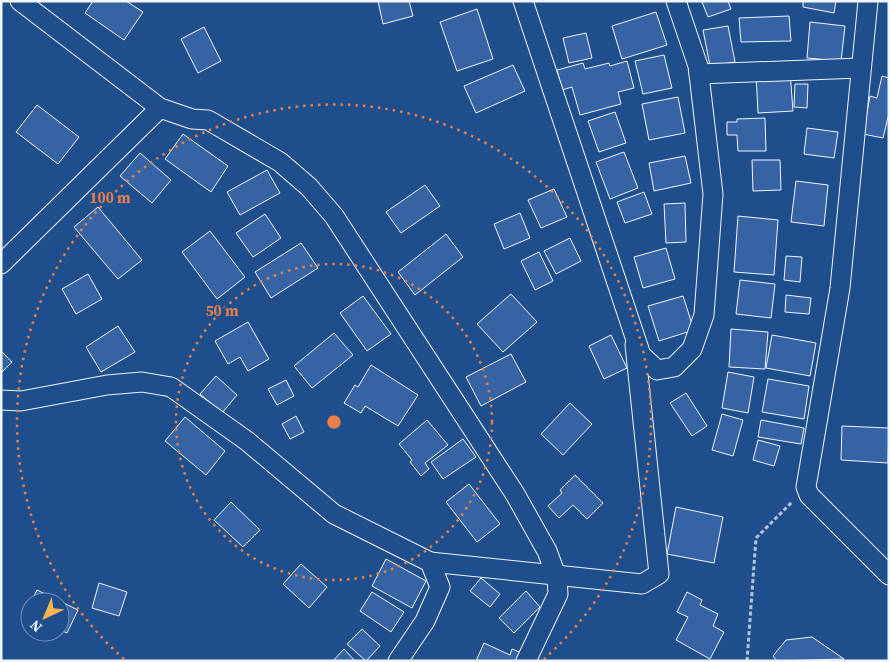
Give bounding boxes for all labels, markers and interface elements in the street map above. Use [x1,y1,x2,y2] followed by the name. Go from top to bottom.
[89,187,131,208] text: 100 m
[205,300,239,321] text: 50 m
[325,413,343,431] centre of rings
[20,592,70,642] north arrow
[25,616,47,637] text: N

